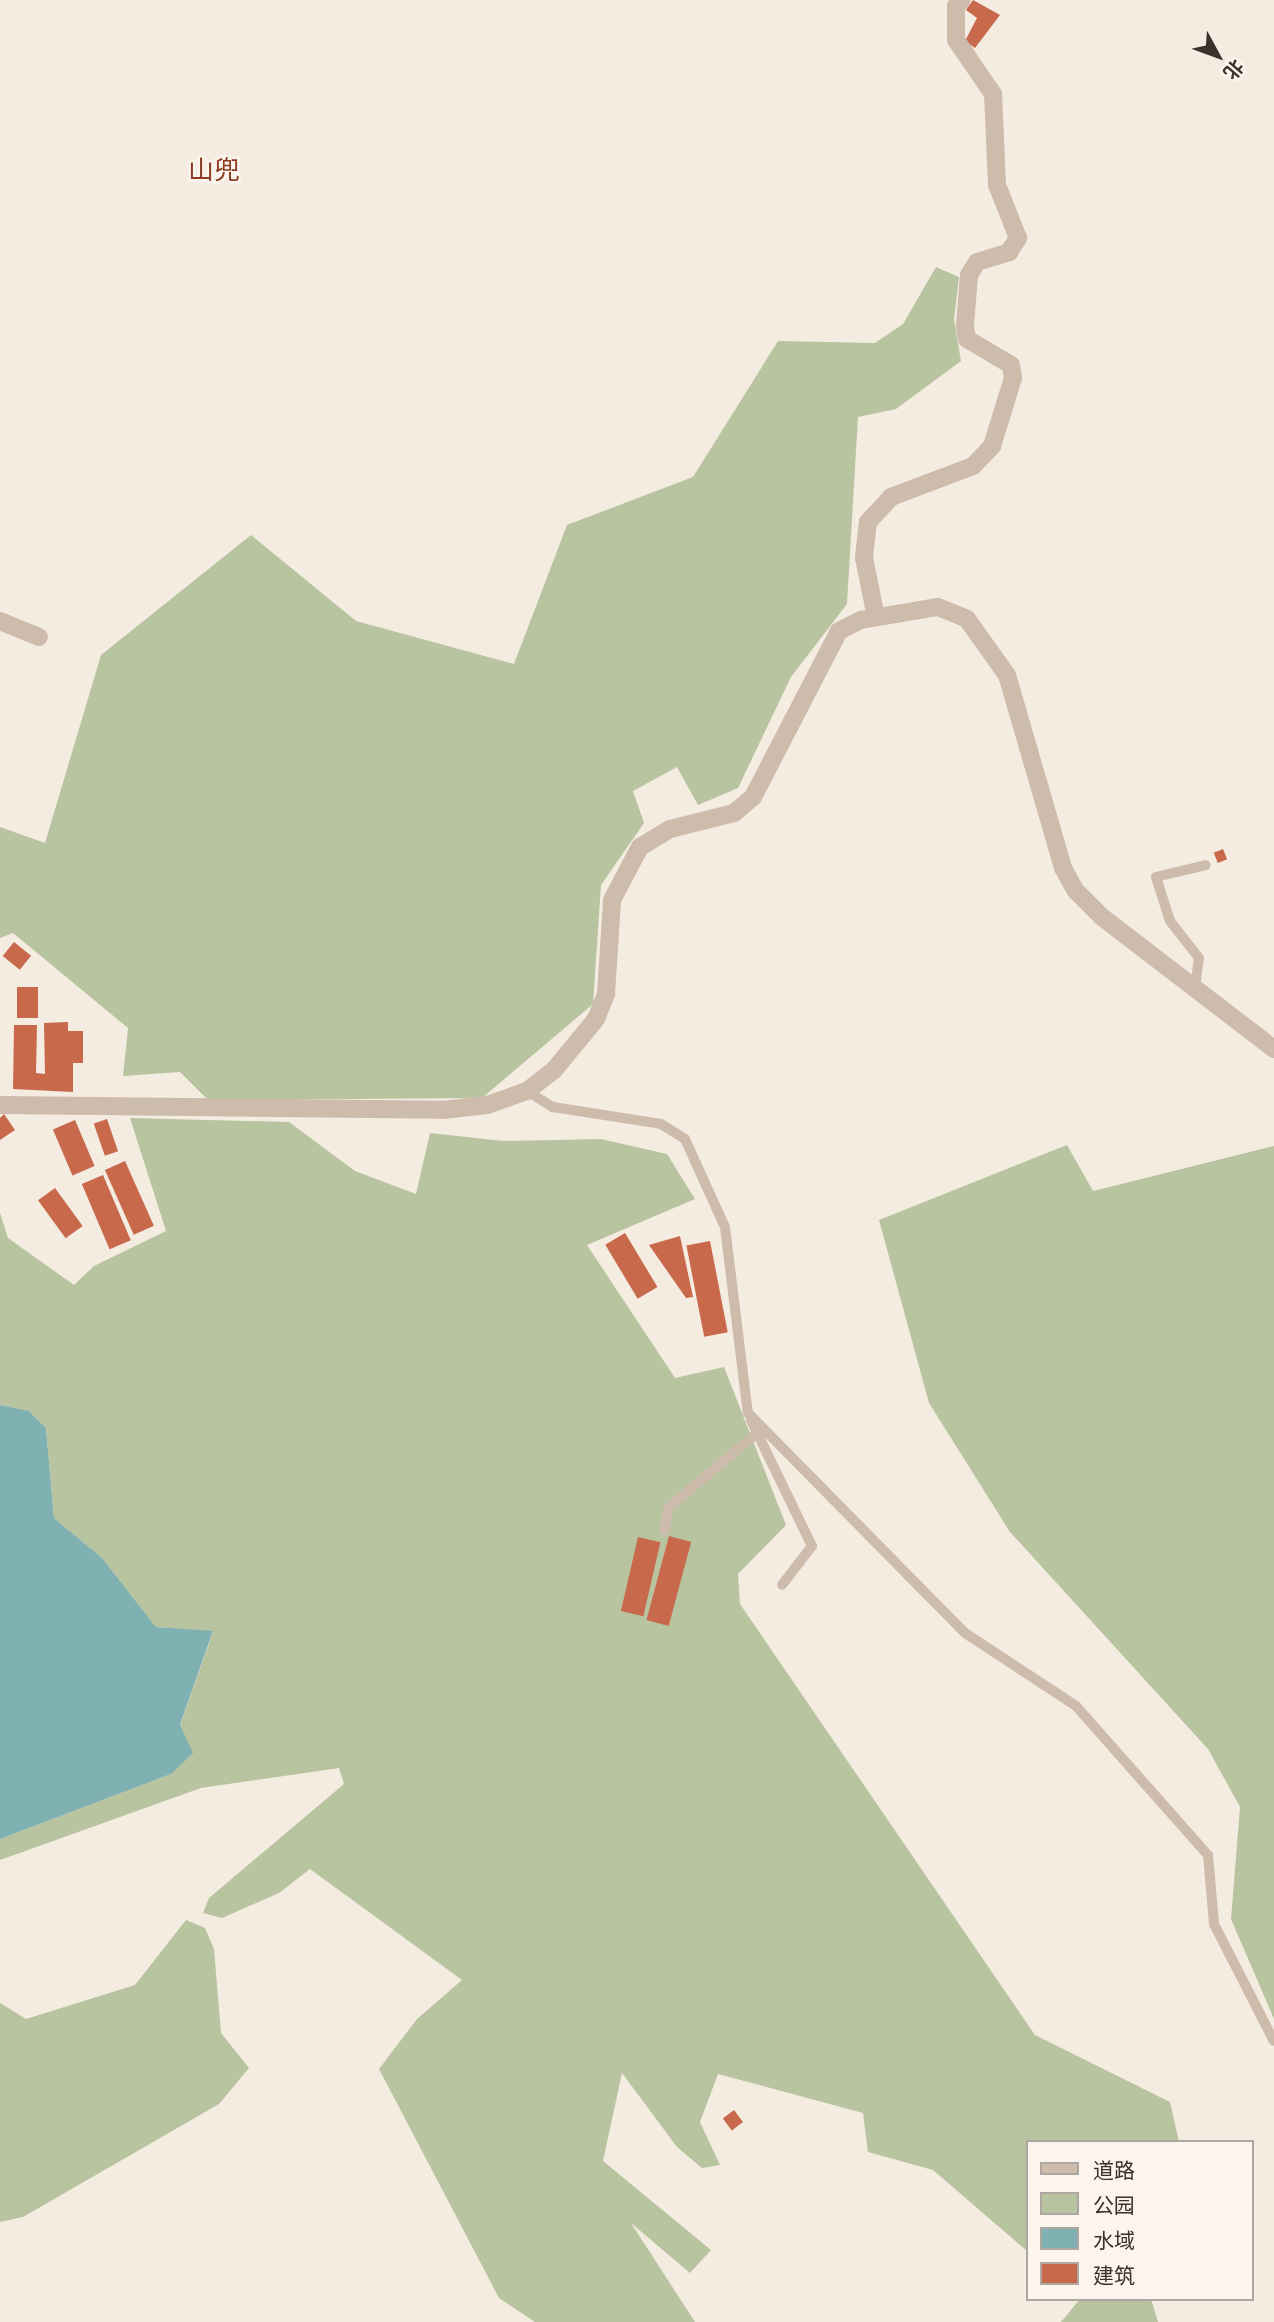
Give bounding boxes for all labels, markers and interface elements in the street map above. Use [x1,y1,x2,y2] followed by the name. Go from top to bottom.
[1183,21,1253,91] north arrow
[1219,55,1249,85] text: 北
[188,154,240,186] district label: 山兜
[1026,2140,1253,2301] legend
[1093,2156,1135,2184] text: 道路
[1093,2191,1135,2219] text: 公园
[1093,2226,1135,2254] text: 水域
[1093,2261,1135,2289] text: 建筑

